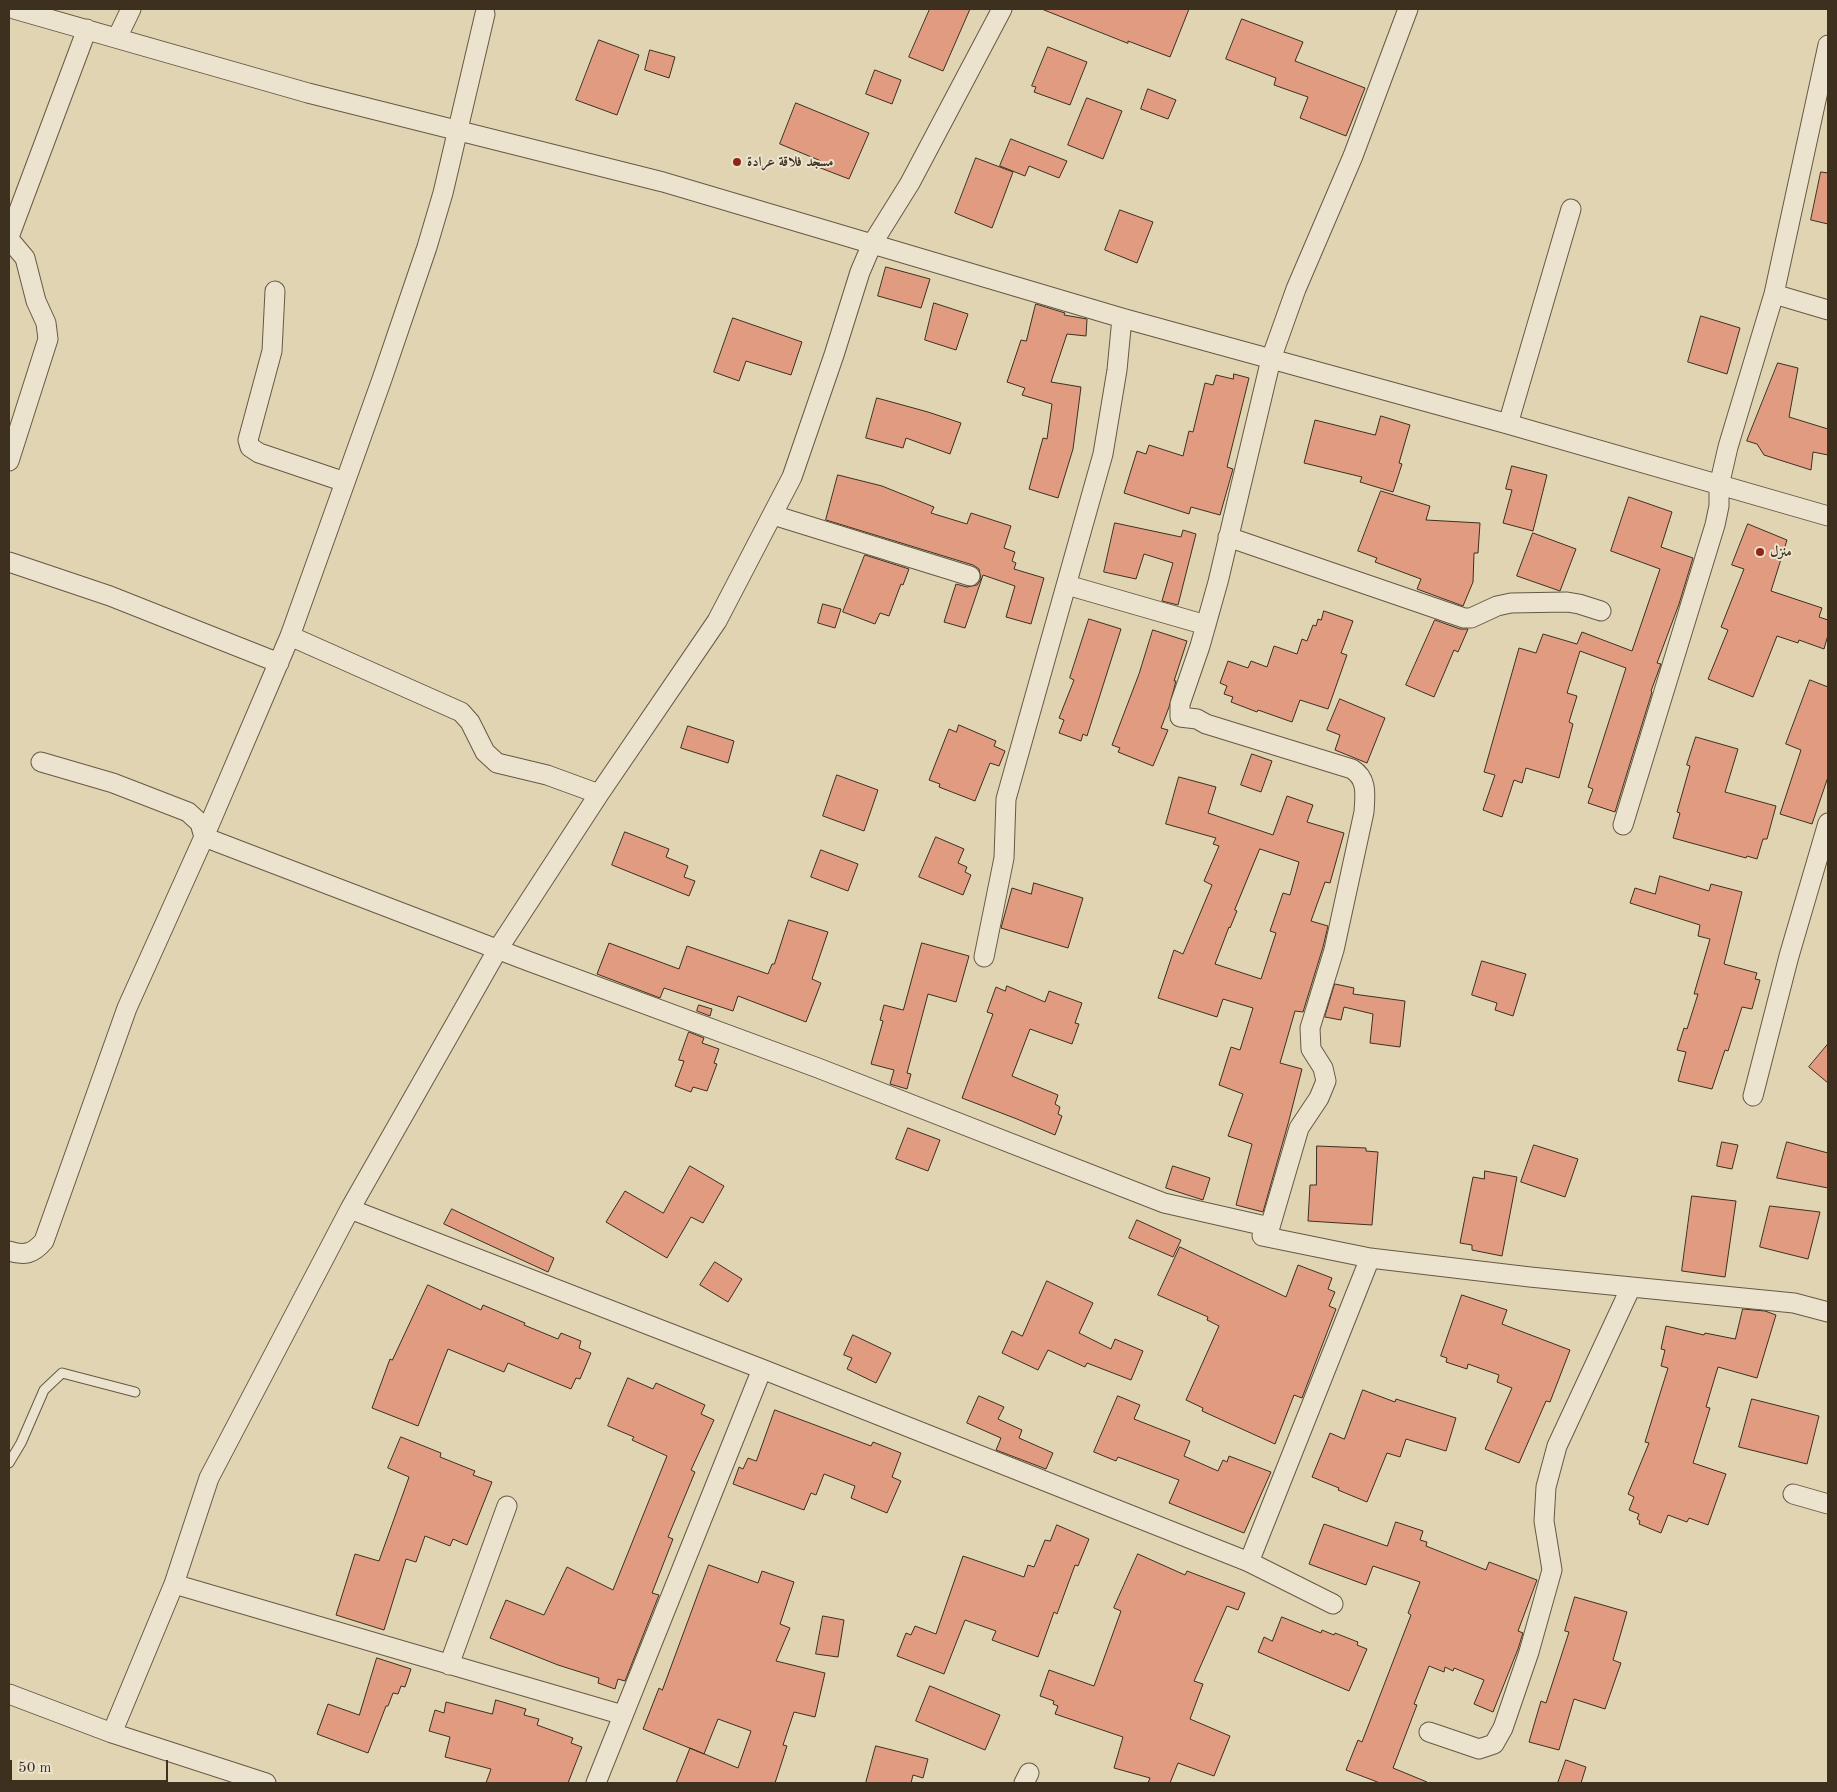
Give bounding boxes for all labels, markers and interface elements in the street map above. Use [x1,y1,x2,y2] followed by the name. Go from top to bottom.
[747,154,833,170] place label: مسجد فلاقة عرادة
[731,156,743,168] marker: مسجد فلاقة عرادة
[1770,544,1792,560] place label: منزل
[1754,546,1766,558] marker: منزل
[12,1750,170,1782] scale bar
[18,1761,52,1776] text: 50 m

